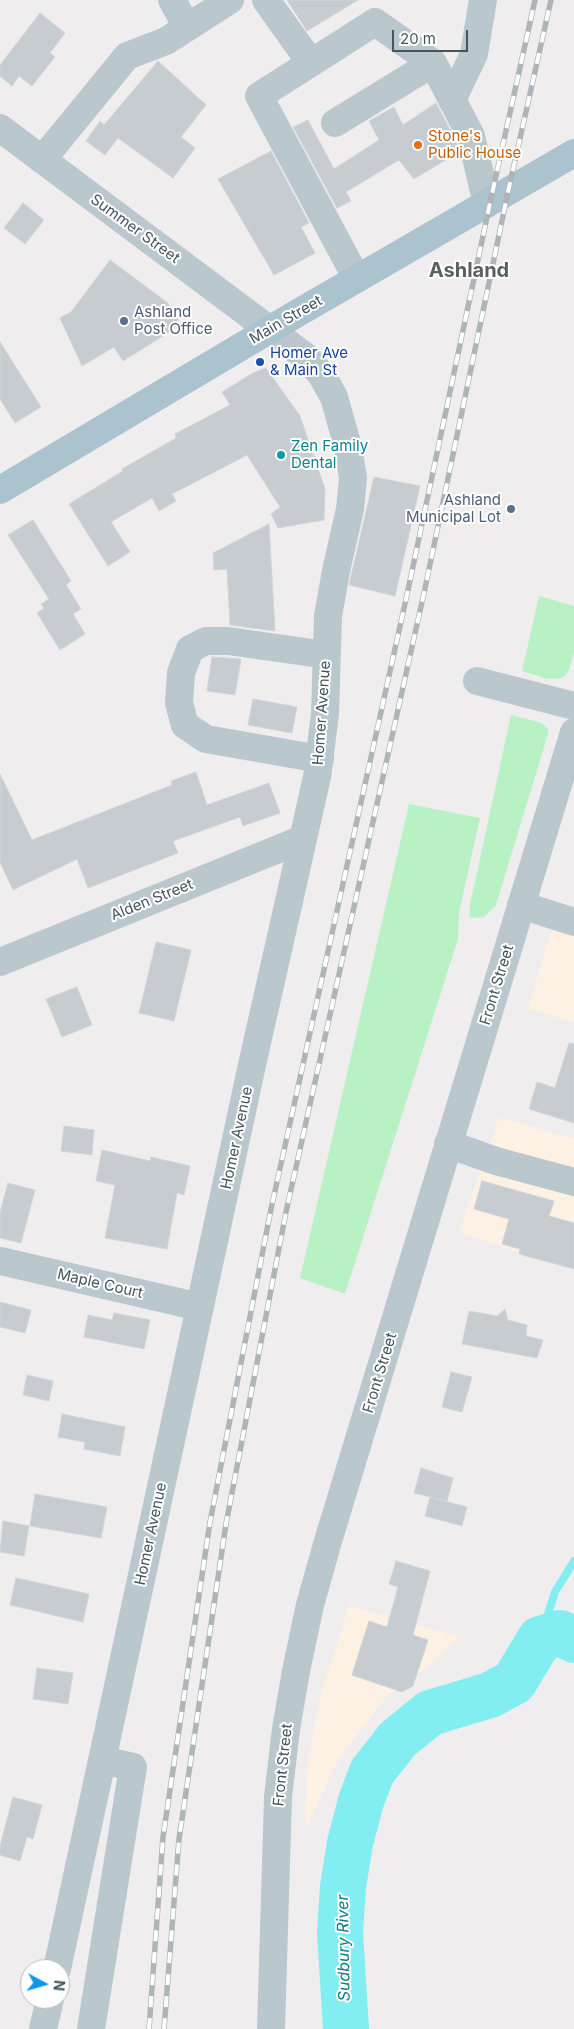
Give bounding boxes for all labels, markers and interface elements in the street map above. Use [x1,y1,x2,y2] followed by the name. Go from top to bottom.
[394,20,470,52] scale bar
[400,29,436,48] text: 20 m
[428,127,521,162] place label: Stone's Public House
[412,139,424,151] marker: Stone's Public House
[87,191,183,267] street label: Summer Street
[429,259,509,283] district label: Ashland
[246,292,326,348] street label: Main Street
[134,303,212,338] place label: Ashland Post Office
[118,315,130,327] marker: Ashland Post Office
[270,344,348,379] place label: Homer Ave & Main St
[254,356,266,368] marker: Homer Ave & Main St
[291,437,368,472] place label: Zen Family Dental
[275,449,287,461] marker: Zen Family Dental
[406,491,501,526] place label: Ashland Municipal Lot
[505,503,517,515] marker: Ashland Municipal Lot
[309,660,335,766] street label: Homer Avenue
[108,875,196,925] street label: Alden Street
[476,943,518,1027] street label: Front Street
[217,1085,257,1191] street label: Homer Avenue
[55,1265,145,1303] street label: Maple Court
[359,1331,401,1415] street label: Front Street
[131,1481,171,1587] street label: Homer Avenue
[270,1723,296,1807] street label: Front Street
[333,1895,355,2001] water label: Sudbury River
[20,1959,70,2009] north arrow
[50,1979,68,1992] text: N

